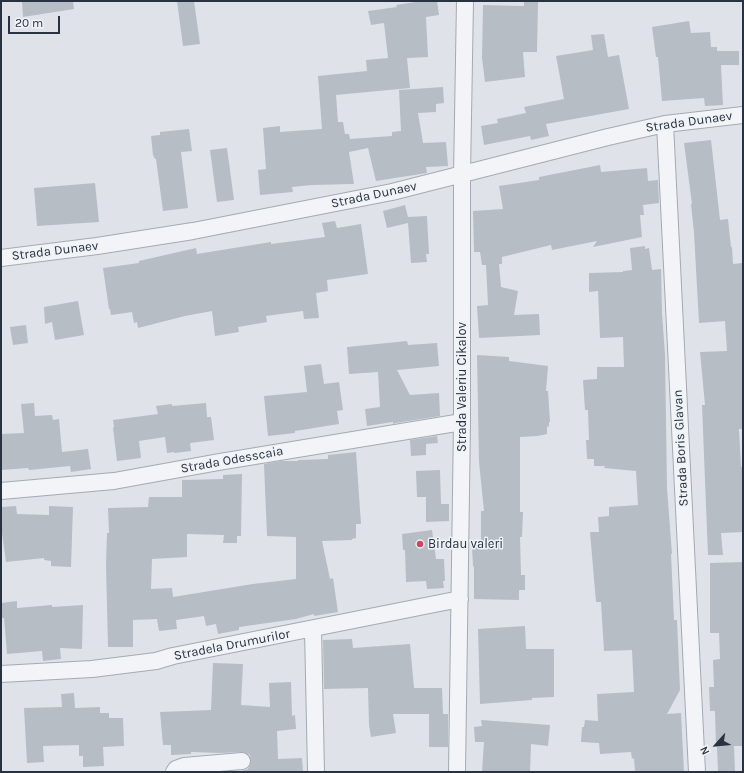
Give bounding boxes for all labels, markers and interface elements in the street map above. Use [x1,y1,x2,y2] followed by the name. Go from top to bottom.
[10,8,62,34] scale bar
[15,16,43,30] text: 20 m
[645,108,733,136] street label: Strada Dunaev
[330,178,418,212] street label: Strada Dunaev
[11,238,99,264] street label: Strada Dunaev
[454,322,470,452] street label: Strada Valeriu Cikalov
[670,389,692,507] street label: Strada Boris Glavan
[179,443,285,477] street label: Strada Odesscaia
[428,536,503,552] place label: Birdau valeri
[415,539,425,549] marker: Birdau valeri
[173,626,291,664] street label: Stradela Drumurilor
[696,725,736,765] north arrow
[697,744,712,757] text: N

